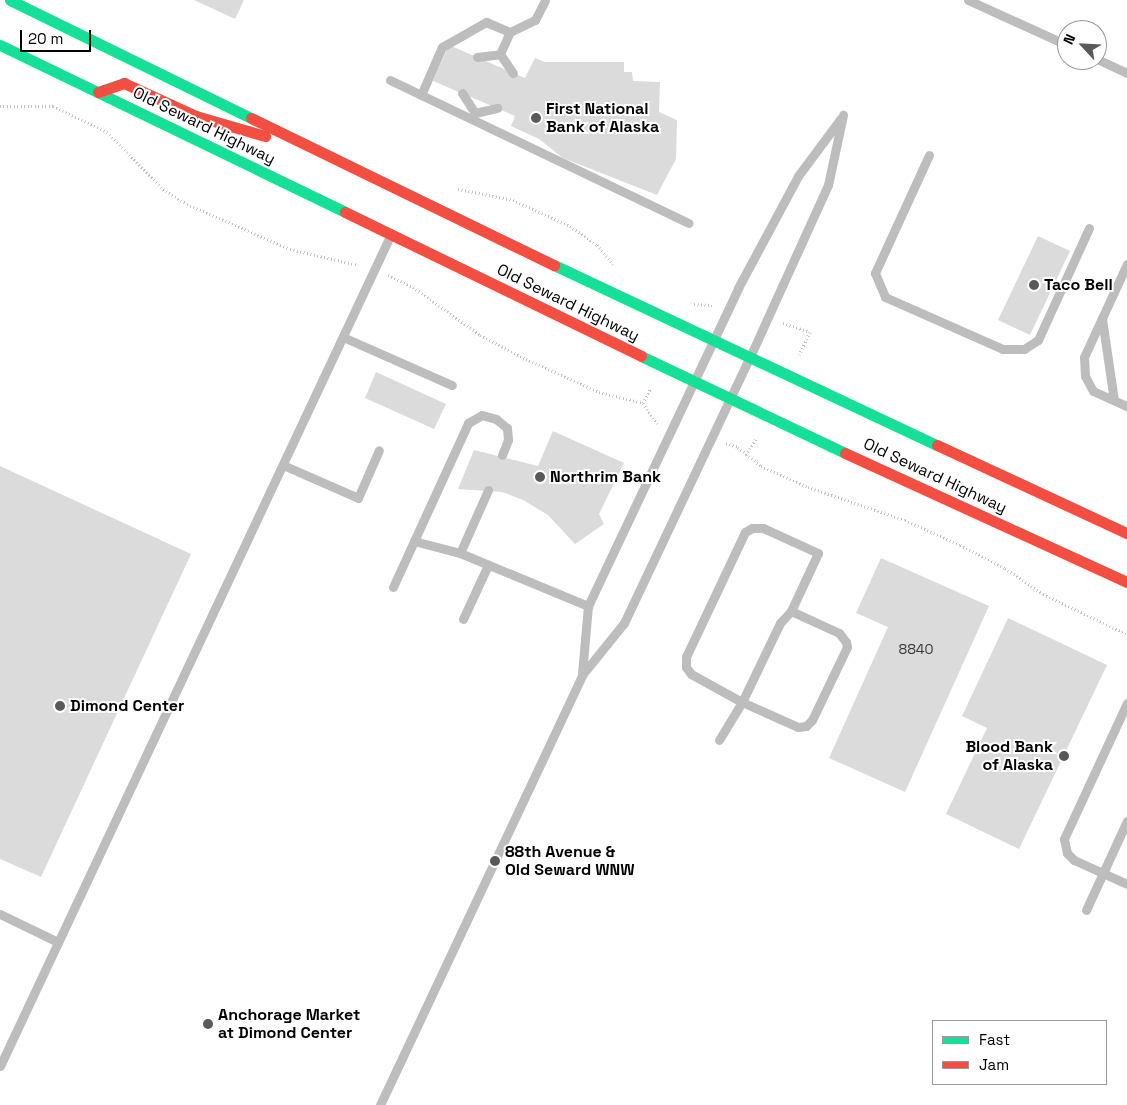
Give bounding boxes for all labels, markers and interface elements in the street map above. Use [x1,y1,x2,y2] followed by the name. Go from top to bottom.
[22,20,94,52] scale bar
[1057,20,1107,70] north arrow
[28,29,63,48] text: 20 m
[1059,31,1079,47] text: N
[130,83,278,169] street label: Old Seward Highway
[546,99,659,137] place label: First National Bank of Alaska
[530,112,542,124] marker: First National Bank of Alaska
[494,260,642,346] street label: Old Seward Highway
[1044,275,1113,295] place label: Taco Bell
[1028,279,1040,291] marker: Taco Bell
[860,434,1010,518] street label: Old Seward Highway
[550,467,661,487] place label: Northrim Bank
[534,471,546,483] marker: Northrim Bank
[898,641,934,657] house number: 8840
[70,696,184,716] place label: Dimond Center
[54,700,66,712] marker: Dimond Center
[966,737,1053,775] place label: Blood Bank of Alaska
[1057,749,1071,763] marker: Blood Bank of Alaska
[505,842,635,880] place label: 88th Avenue & Old Seward WNW
[489,855,501,867] marker: 88th Avenue & Old Seward WNW
[218,1005,360,1043] place label: Anchorage Market at Dimond Center
[202,1018,214,1030] marker: Anchorage Market at Dimond Center
[932,1020,1107,1085] legend
[979,1030,1010,1049] text: Fast
[979,1055,1009,1074] text: Jam

